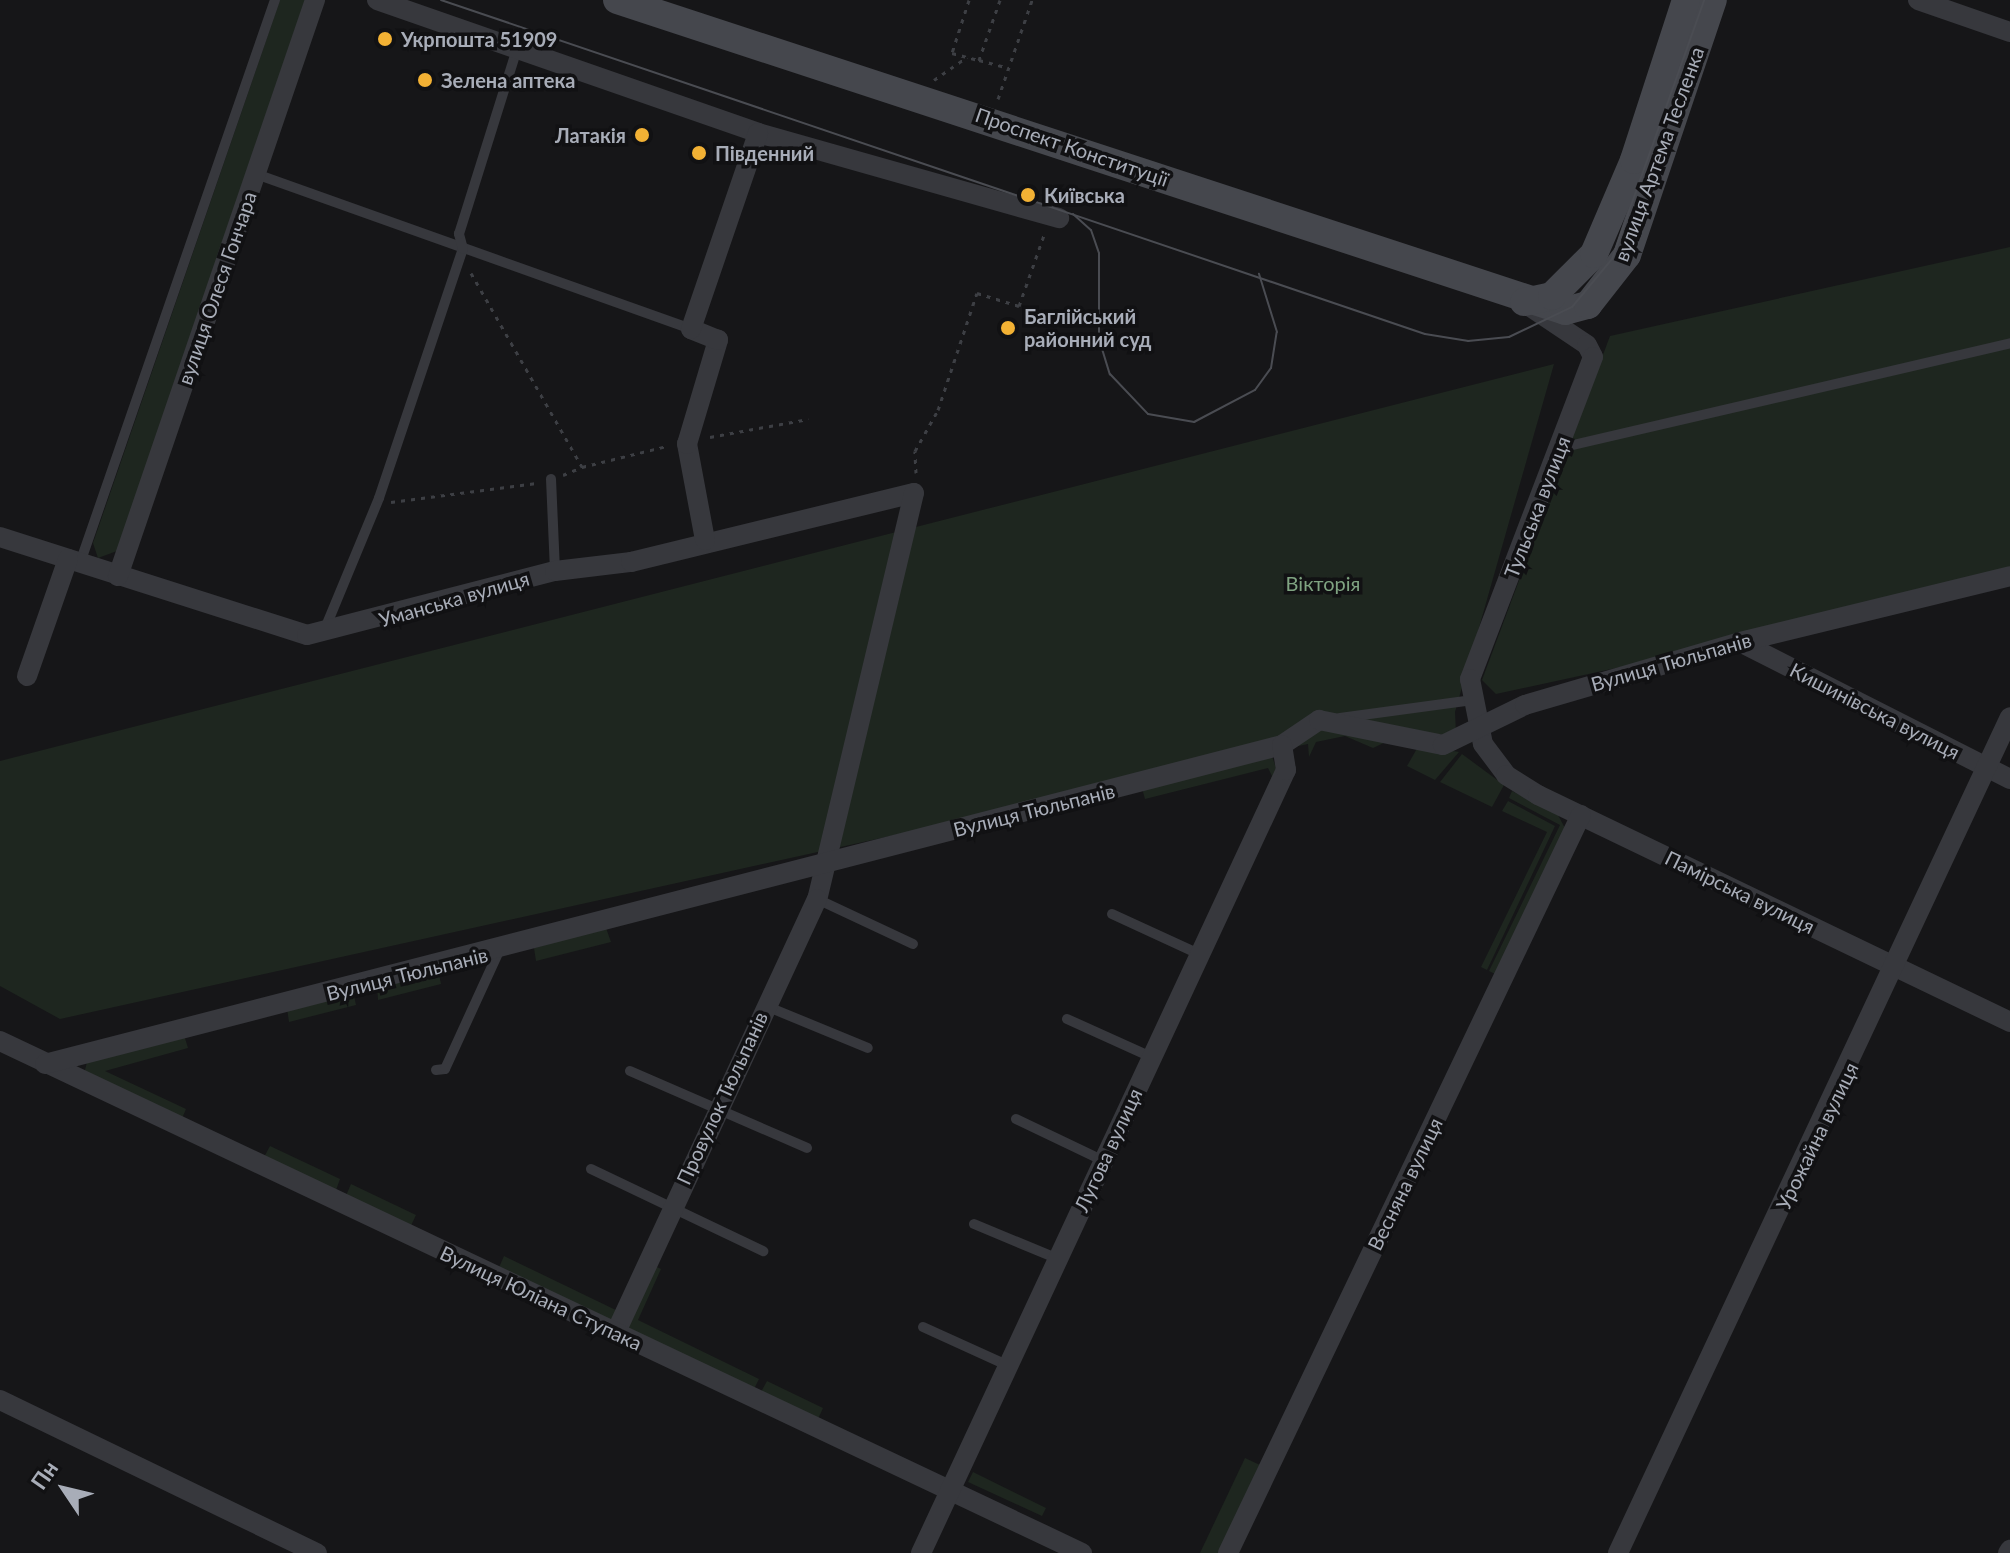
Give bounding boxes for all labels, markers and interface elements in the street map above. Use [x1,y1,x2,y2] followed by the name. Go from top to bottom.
[401,27,557,51] place label: Укрпошта 51909
[376,30,394,48] marker: Укрпошта 51909
[1609,44,1709,264] street label: вулиця Артема Тесленка
[441,68,575,92] place label: Зелена аптека
[416,71,434,89] marker: Зелена аптека
[972,103,1172,191] street label: Проспект Конституції
[555,123,626,147] place label: Латакія
[633,126,651,144] marker: Латакія
[715,141,814,165] place label: Південний
[690,144,708,162] marker: Південний
[1044,183,1125,207] place label: Київська
[1019,186,1037,204] marker: Київська
[173,188,261,388] street label: вулиця Олеся Гончара
[1024,304,1151,351] place label: Баглійський районний суд
[999,319,1017,337] marker: Баглійський районний суд
[1499,433,1575,581] street label: Тульська вулиця
[376,566,532,632] street label: Уманська вулиця
[1286,571,1360,595] park label: Вікторія
[1588,628,1754,696] street label: Вулиця Тюльпанів
[1786,658,1964,764] street label: Кишинівська вулиця
[951,778,1117,842] street label: Вулиця Тюльпанів
[1661,845,1819,939] street label: Памірська вулиця
[324,942,490,1006] street label: Вулиця Тюльпанів
[671,1008,773,1188] street label: Провулок Тюльпанів
[1771,1058,1863,1214] street label: Урожайна вулиця
[1069,1085,1147,1215] street label: Лугова вулиця
[1363,1114,1447,1254] street label: Весняна вулиця
[436,1241,646,1355] street label: Вулиця Юліана Ступака
[24,1449,104,1529] north arrow
[25,1455,63,1494] text: Пн

